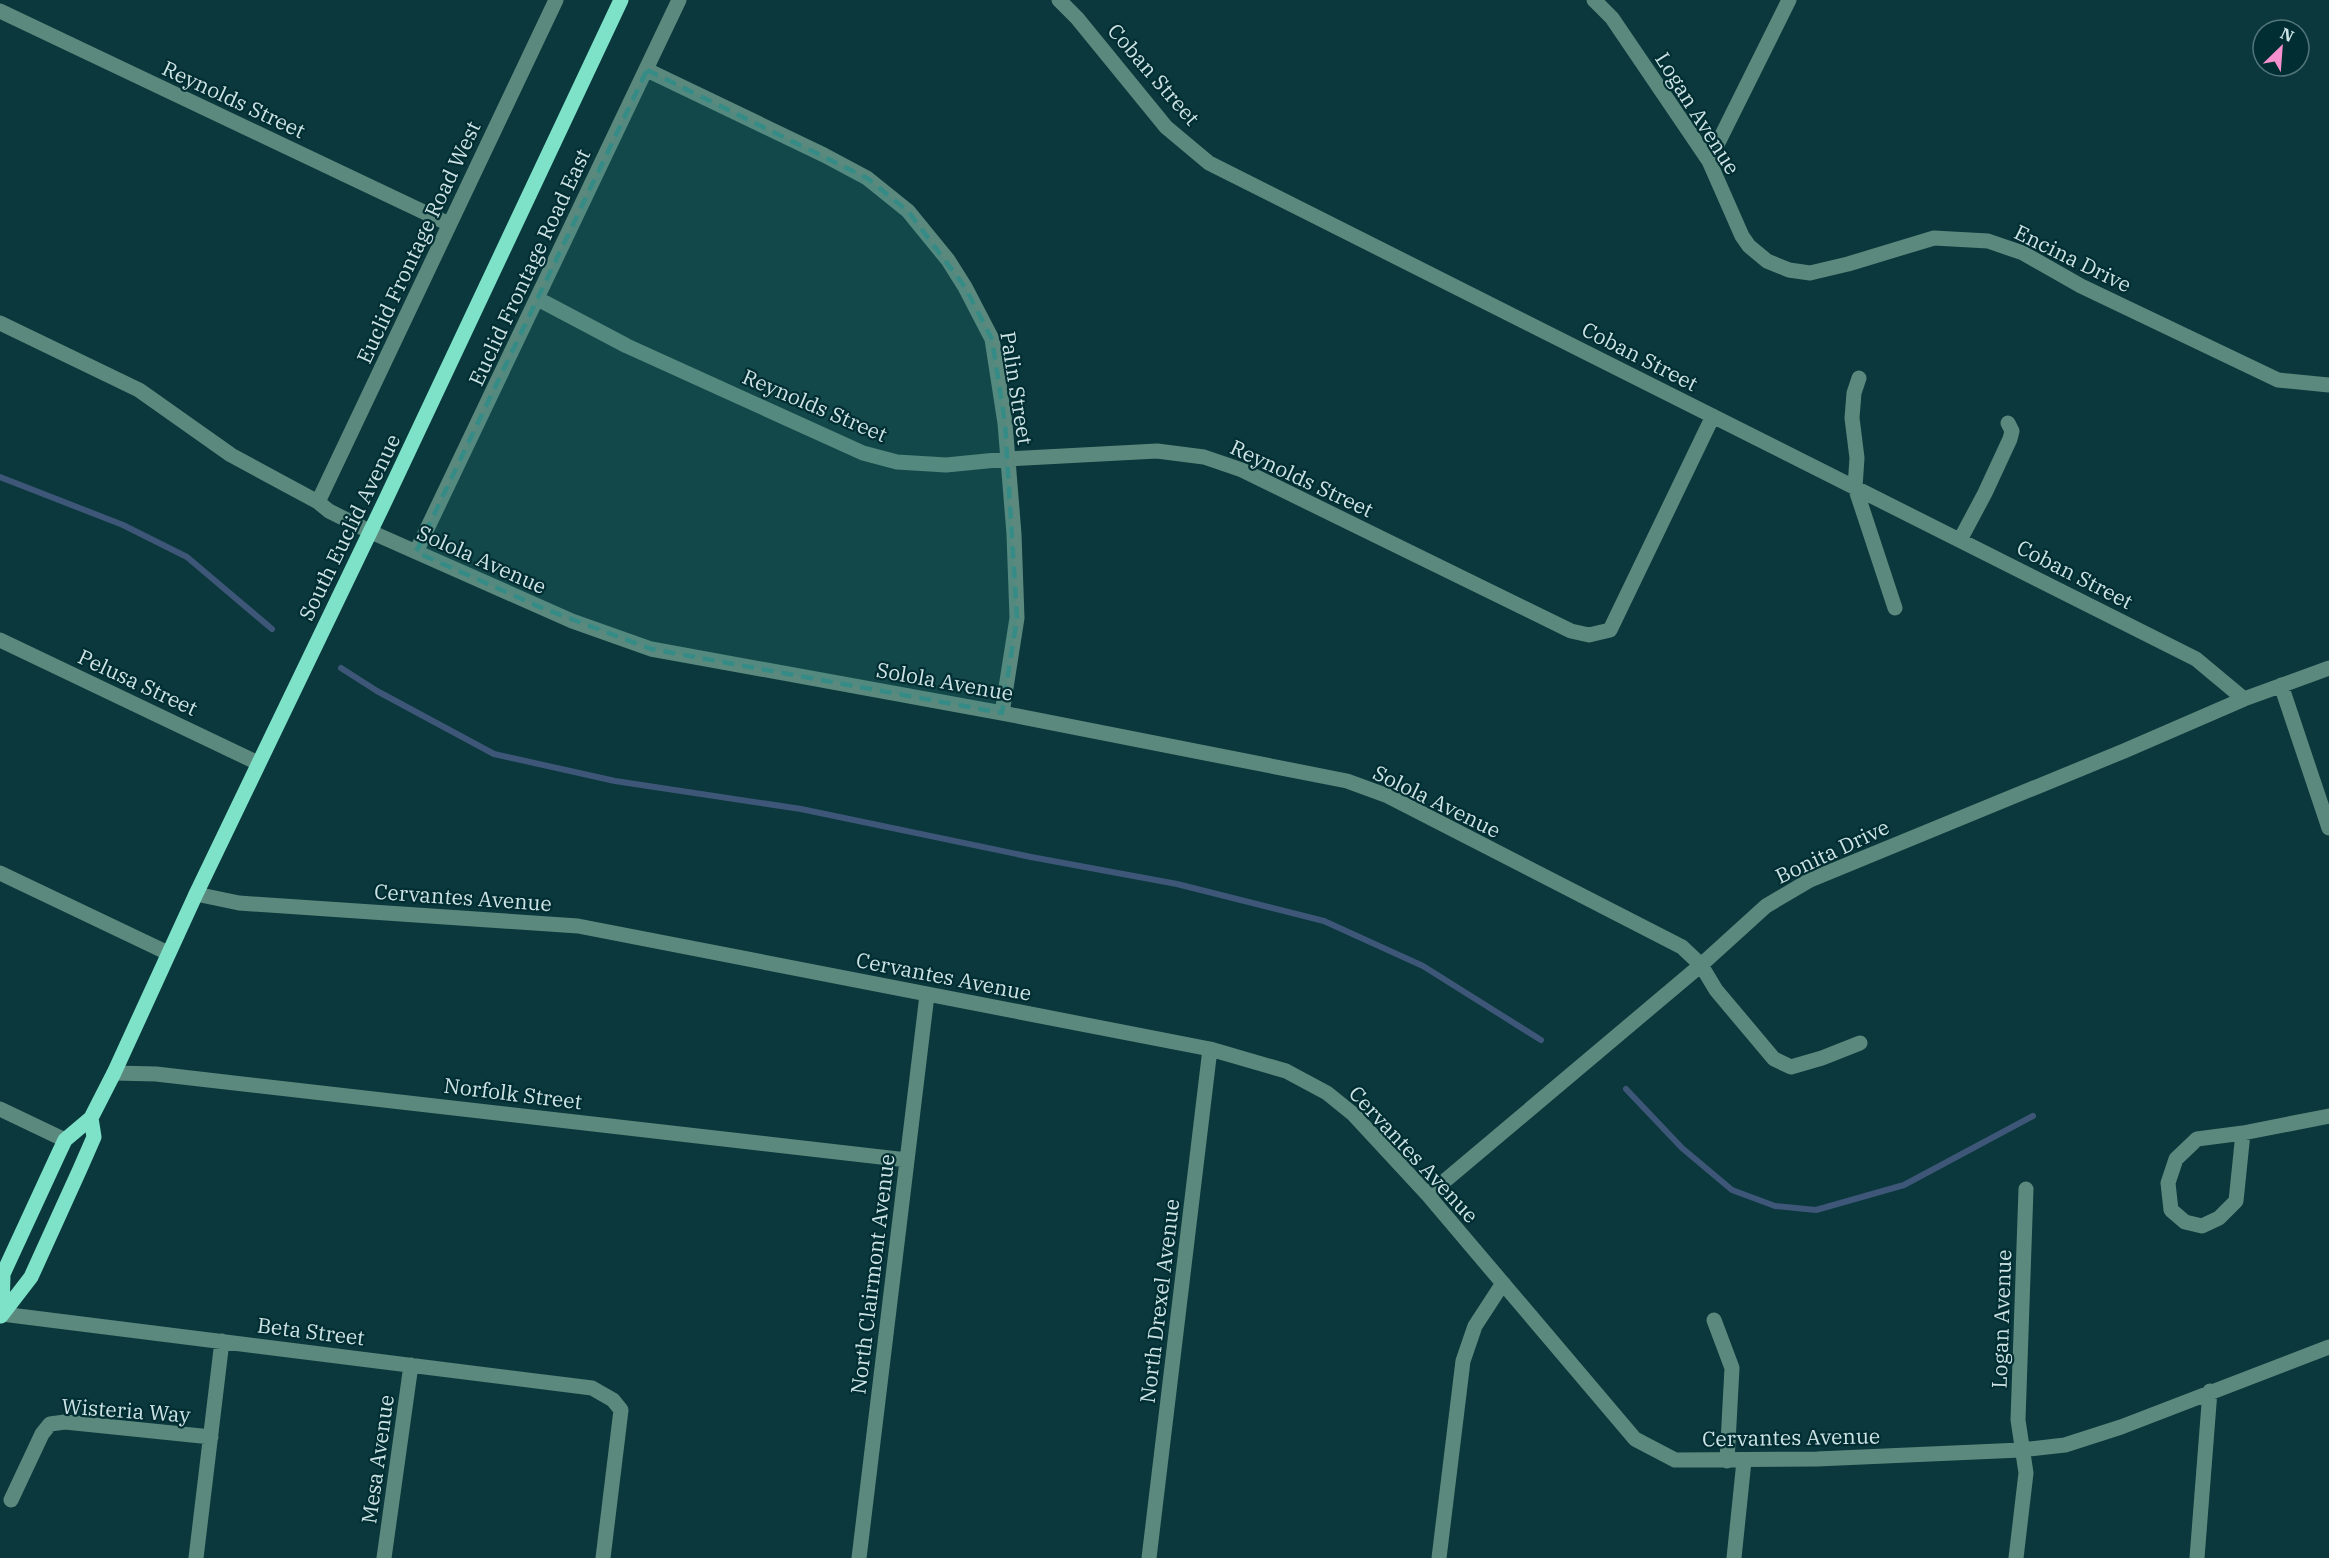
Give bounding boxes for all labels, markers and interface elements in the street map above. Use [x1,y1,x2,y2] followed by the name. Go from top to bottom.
[1102,17,1206,131] street label: Coban Street
[2251,18,2311,78] north arrow
[2277,23,2297,46] text: N
[1649,47,1747,179] street label: Logan Avenue
[158,54,310,144] street label: Reynolds Street
[349,116,487,368] street label: Euclid Frontage Road West
[462,144,596,390] street label: Euclid Frontage Road East
[2010,218,2136,298] street label: Encina Drive
[1577,315,1703,397] street label: Coban Street
[994,329,1040,447] street label: Palin Street
[738,362,892,448] street label: Reynolds Street
[292,429,406,625] street label: South Euclid Avenue
[1226,433,1378,523] street label: Reynolds Street
[413,518,551,600] street label: Solola Avenue
[2012,533,2138,615] street label: Coban Street
[74,642,202,722] street label: Pelusa Street
[874,655,1016,707] street label: Solola Avenue
[1368,758,1506,844] street label: Solola Avenue
[1770,812,1894,890] street label: Bonita Drive
[373,877,553,917] street label: Cervantes Avenue
[854,945,1034,1007] street label: Cervantes Avenue
[442,1071,584,1115] street label: Norfolk Street
[1343,1079,1485,1229] street label: Cervantes Avenue
[843,1152,901,1396] street label: North Clairmont Avenue
[1133,1197,1185,1405] street label: North Drexel Avenue
[1985,1249,2017,1389] street label: Logan Avenue
[256,1311,366,1351] street label: Beta Street
[61,1392,192,1429] street label: Wisteria Way
[354,1393,400,1525] street label: Mesa Avenue
[1702,1421,1880,1453] street label: Cervantes Avenue

